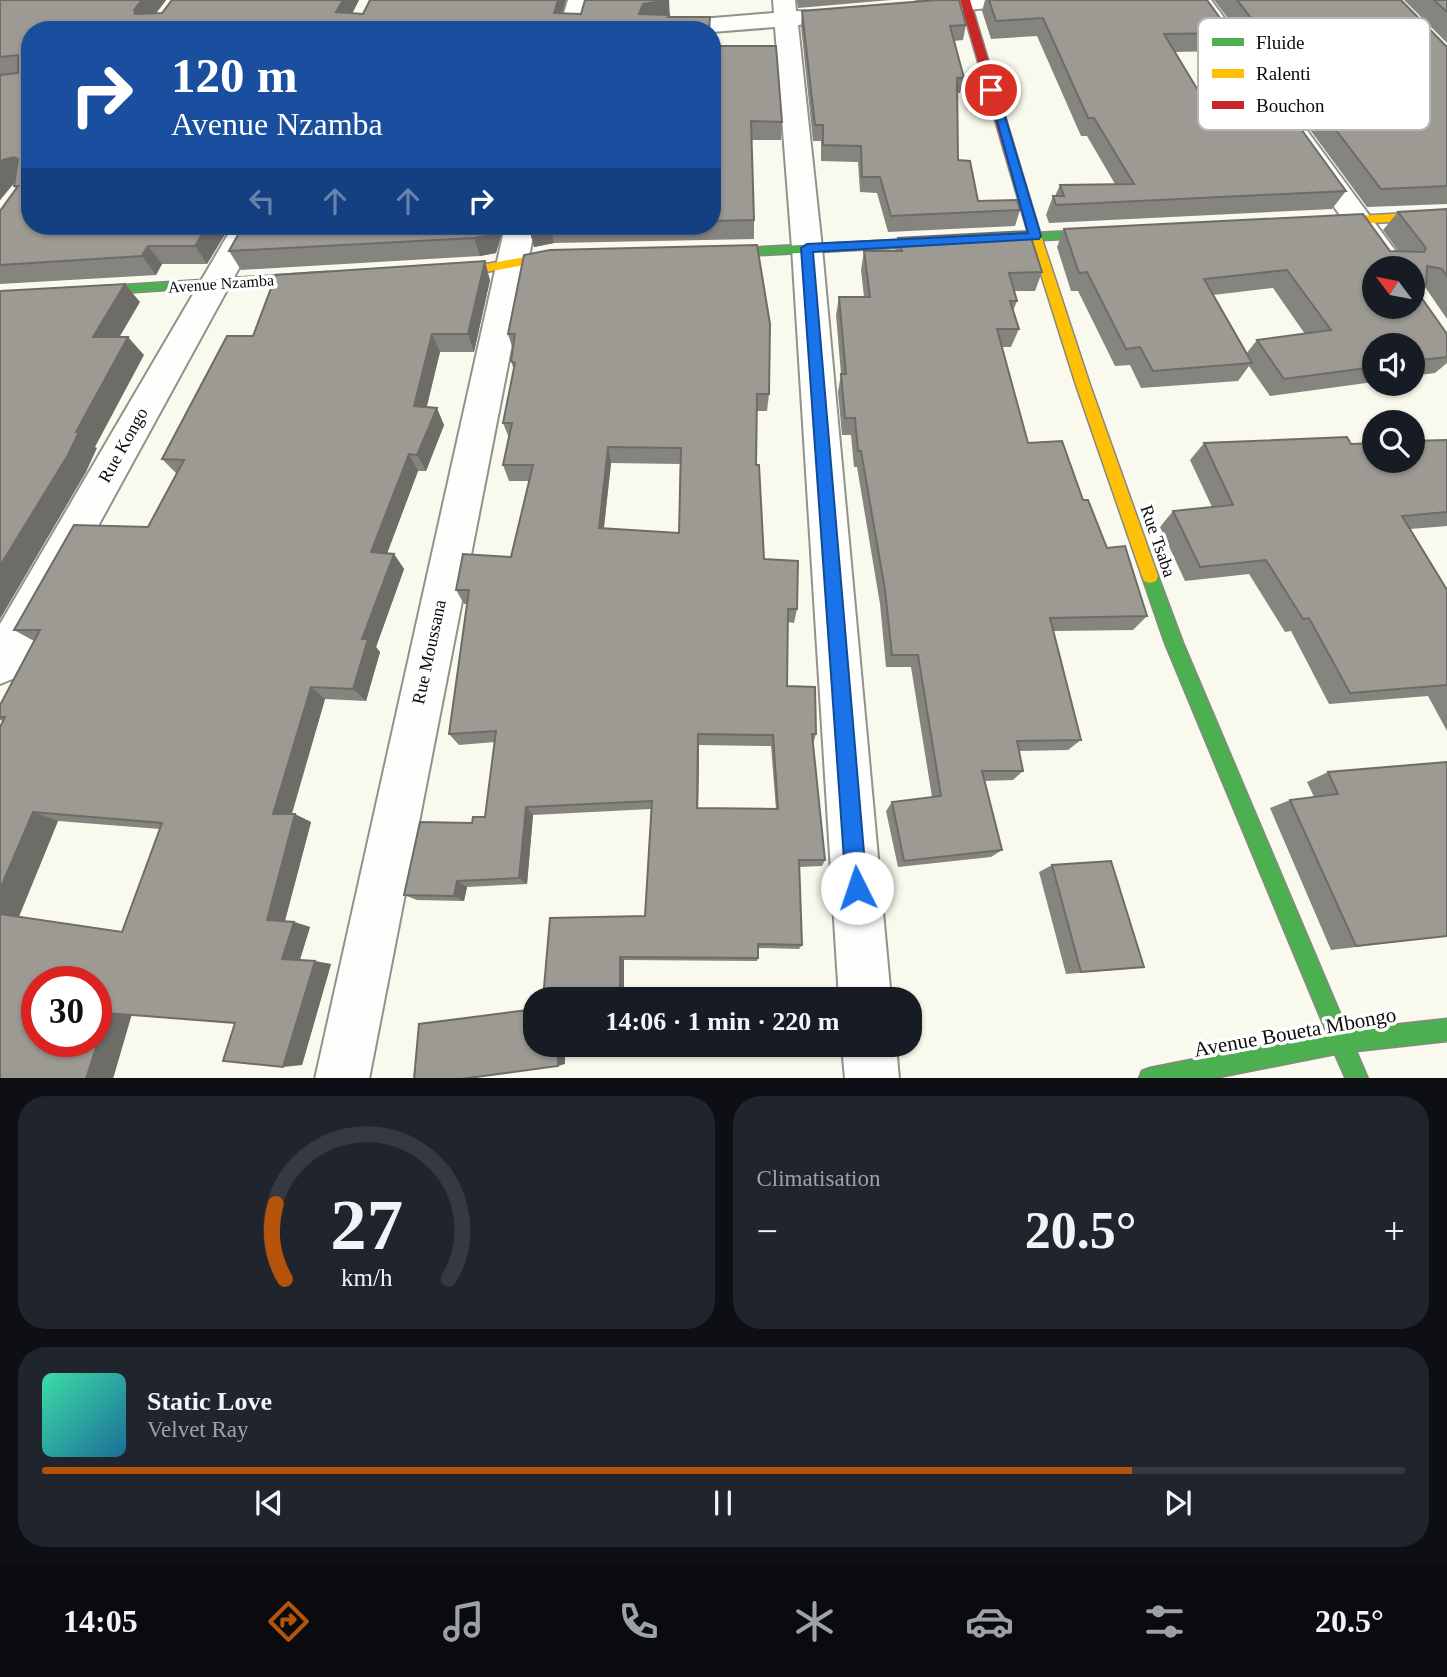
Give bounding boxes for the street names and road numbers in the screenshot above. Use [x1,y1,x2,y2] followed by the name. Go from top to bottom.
[168,271,274,296] street label: Avenue Nzamba
[94,404,152,486] street label: Rue Kongo
[1136,502,1180,580] street label: Rue Tsaba
[408,598,450,706] street label: Rue Moussana
[1192,1002,1398,1062] street label: Avenue Boueta Mbongo

